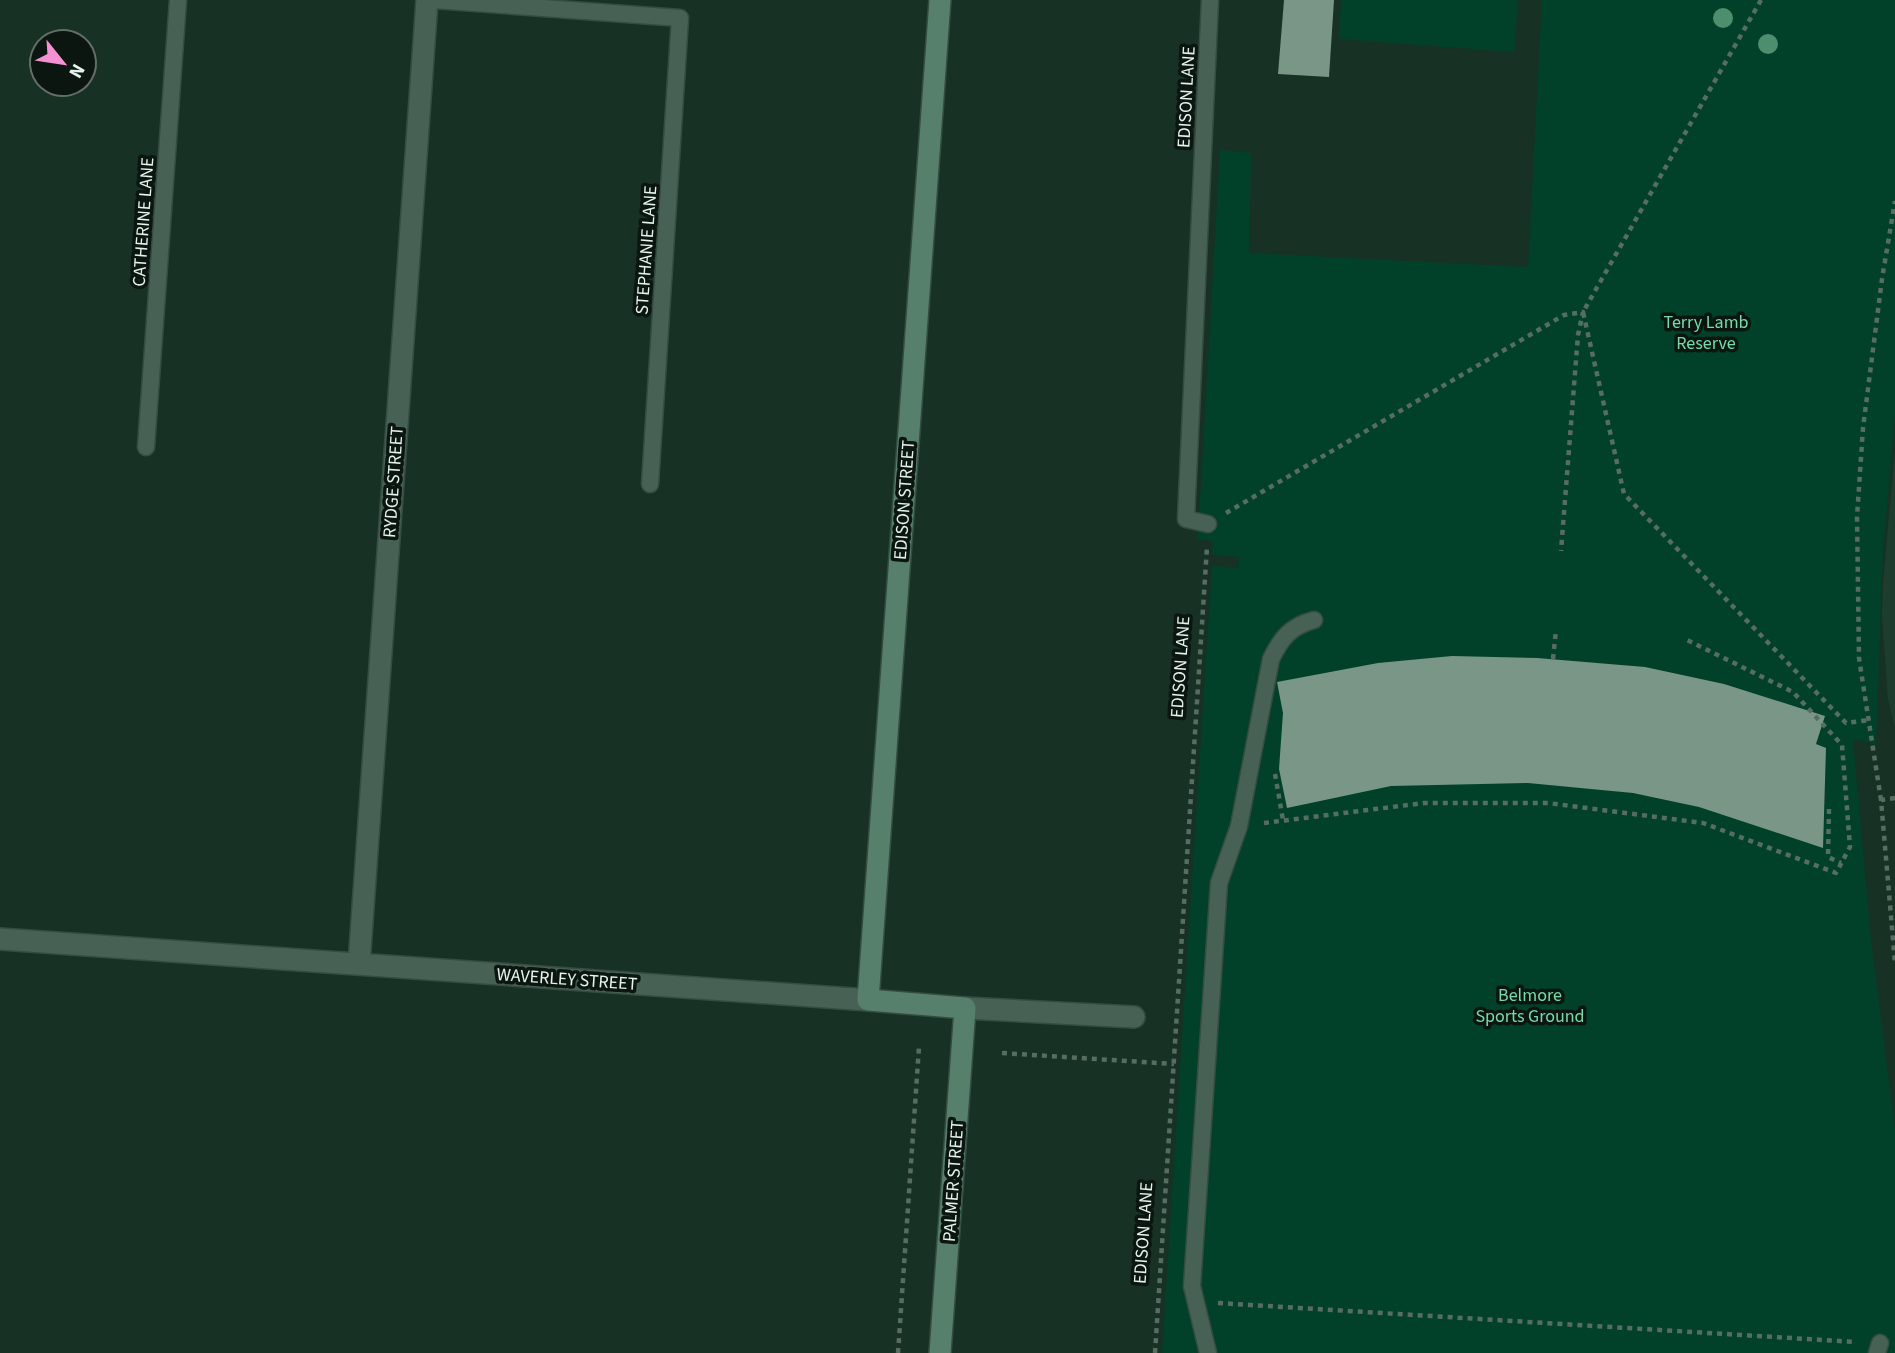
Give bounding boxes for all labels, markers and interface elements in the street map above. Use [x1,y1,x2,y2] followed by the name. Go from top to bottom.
[28,28,98,98] north arrow
[1171,46,1202,149] street label: EDISON LANE
[62,59,91,83] text: N
[127,157,160,287] street label: CATHERINE LANE
[630,185,663,315] street label: STEPHANIE LANE
[1663,310,1749,356] park label: Terry Lamb Reserve
[377,425,410,539] street label: RYDGE STREET
[888,439,921,561] street label: EDISON STREET
[1164,615,1197,719] street label: EDISON LANE
[496,962,638,997] street label: WAVERLEY STREET
[1475,983,1585,1029] park label: Belmore Sports Ground
[937,1119,970,1243] street label: PALMER STREET
[1127,1181,1160,1285] street label: EDISON LANE

